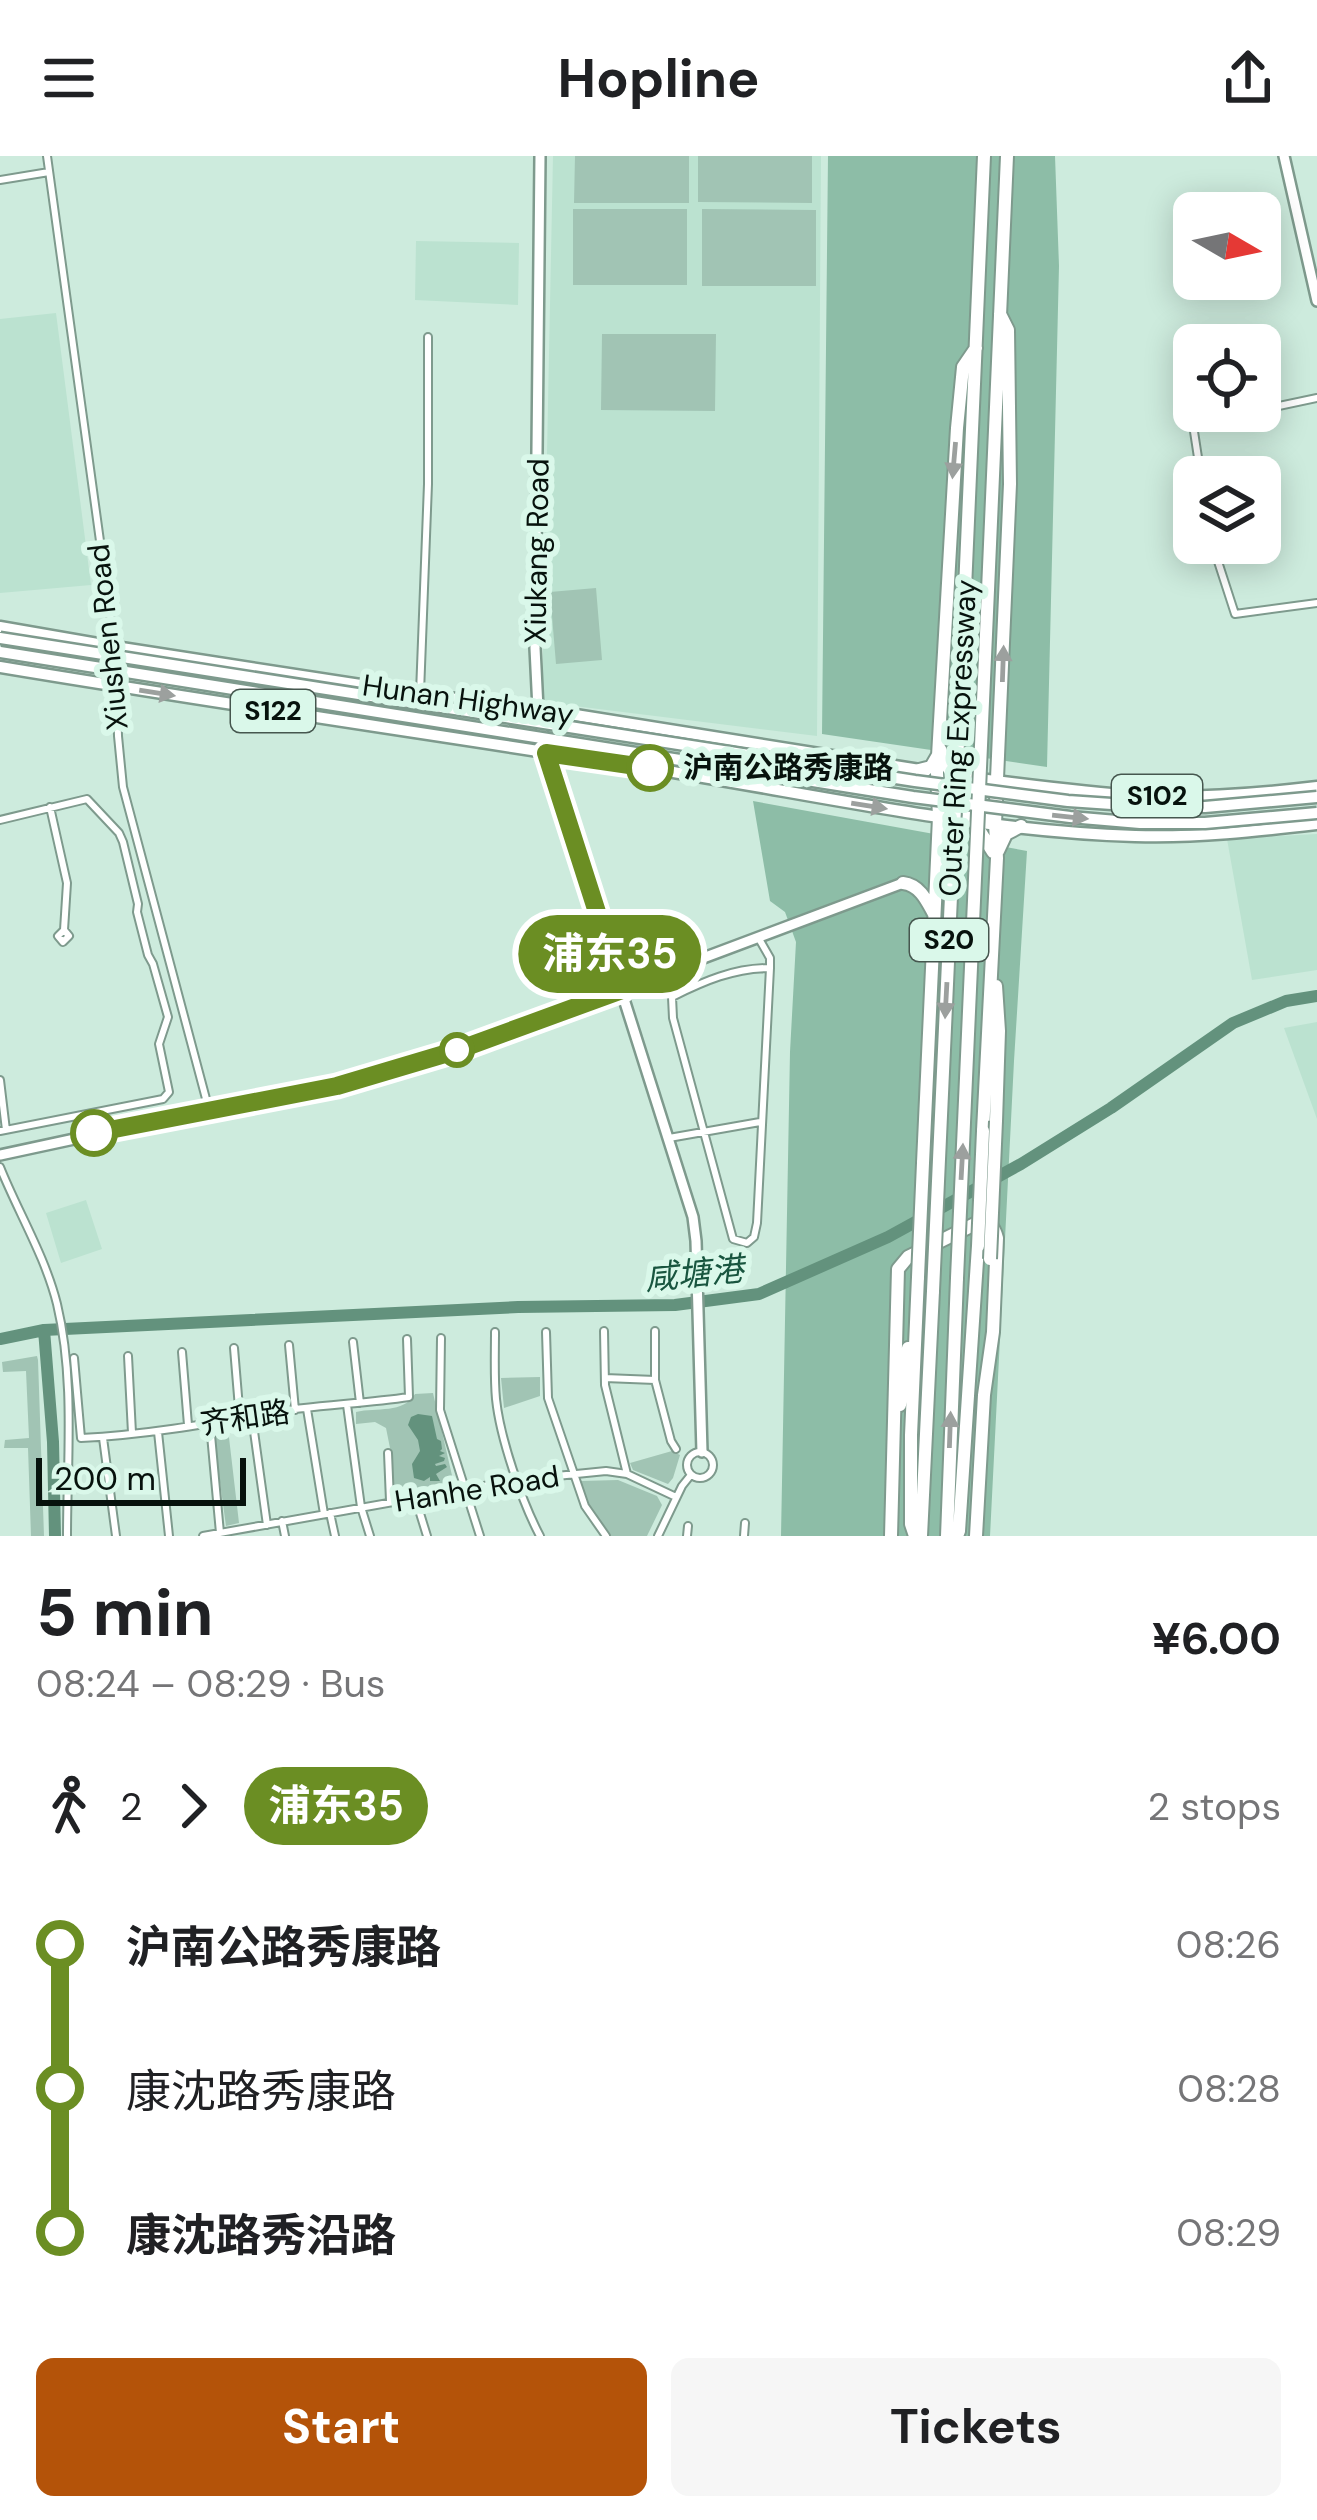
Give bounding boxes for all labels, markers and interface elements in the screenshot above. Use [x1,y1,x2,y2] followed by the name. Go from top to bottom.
[558,43,759,114] text: Hopline
[36,45,102,111] icon: menu
[1215,45,1281,111] icon: share
[1173,192,1281,300] north arrow
[1173,192,1281,564] map controls
[1173,324,1281,432] button: locate
[944,442,963,480] one-way arrow
[1173,456,1281,564] button: layers
[515,458,558,644] street label: Xiukang Road
[78,542,137,732] street label: Xiushen Road
[930,578,985,898] street label: Outer Ring Expressway
[993,644,1012,682] one-way arrow
[360,665,576,734] street label: Hunan Highway
[139,684,176,703] one-way arrow
[231,690,315,732] road number: S122
[628,746,672,790] marker: 沪南公路秀康路
[683,748,893,787] place label: 沪南公路秀康路
[1112,775,1202,817] road number: S102
[851,796,888,815] one-way arrow
[1052,807,1090,826] one-way arrow
[526,915,694,993] line badge: 浦东35
[910,919,988,961] road number: S20
[542,926,678,981] text: 浦东35
[936,982,955,1020] one-way arrow
[441,1034,473,1066] unlabelled marker
[72,1111,116,1155] unlabelled marker
[953,1142,972,1180] one-way arrow
[643,1247,750,1300] water label: 咸塘港
[198,1392,292,1443] street label: 齐和路
[941,1410,960,1448] one-way arrow
[36,1452,246,1505] scale bar
[392,1456,562,1521] street label: Hanhe Road
[54,1457,156,1500] text: 200 m
[36,1570,213,1655] text: 5 min
[1152,1609,1281,1668] text: ¥6.00
[36,1658,385,1709] text: 08:24 – 08:29 · Bus
[36,1773,102,1839] icon: walk
[160,1773,226,1839] icon: forward
[268,1778,404,1833] text: 浦东35
[120,1781,142,1832] text: 2
[1148,1781,1281,1832] text: 2 stops
[126,1918,441,1977] text: 沪南公路秀康路
[1176,1919,1281,1970] text: 08:26
[126,2062,396,2121] text: 康沈路秀康路
[1177,2063,1281,2114] text: 08:28
[126,2206,396,2265] text: 康沈路秀沿路
[1176,2207,1281,2258] text: 08:29
[36,2358,647,2496] button: Start
[671,2358,1281,2496] button: Tickets

